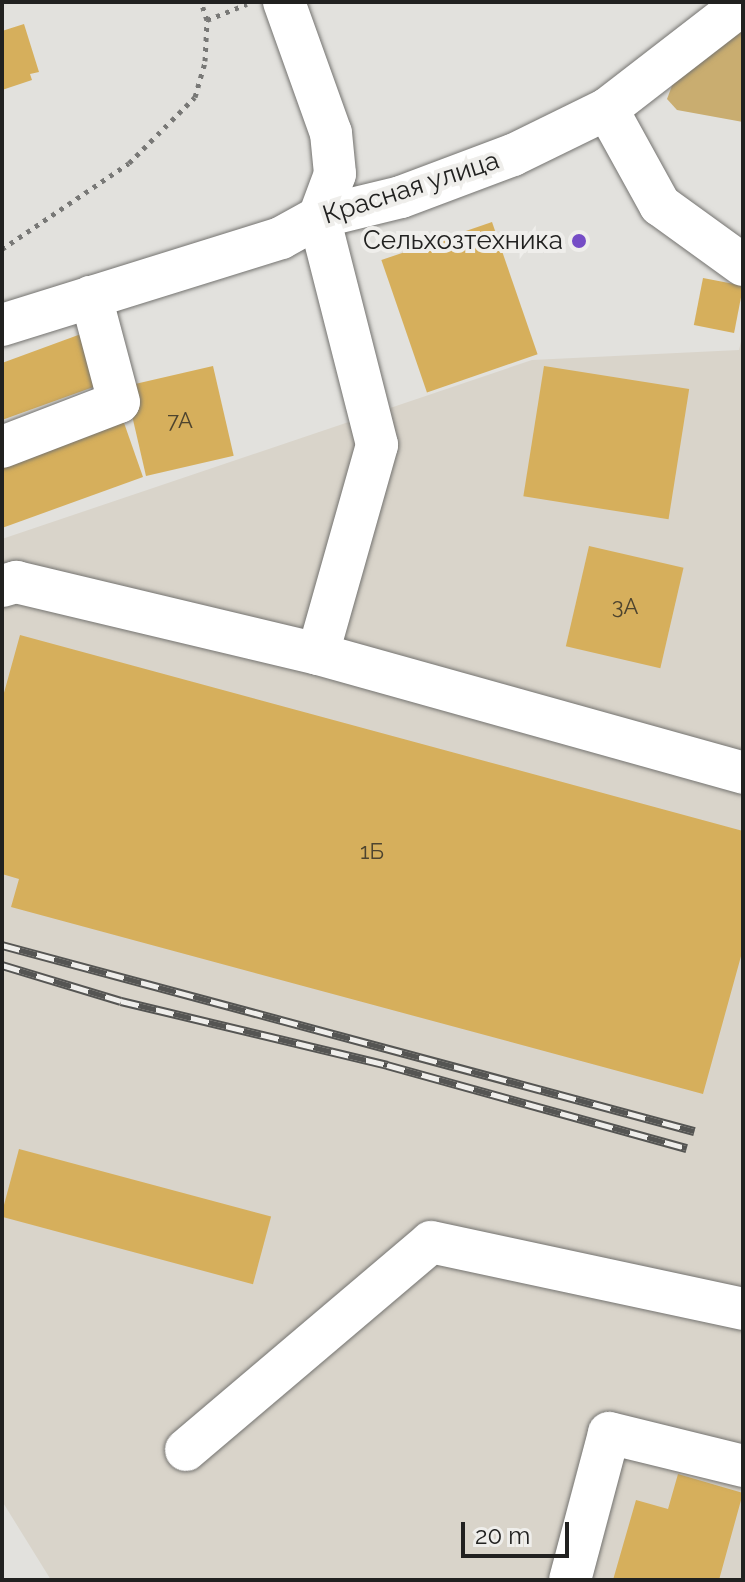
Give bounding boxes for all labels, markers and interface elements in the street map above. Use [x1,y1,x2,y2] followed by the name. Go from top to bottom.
[319,145,503,231] street label: Красная улица
[363,225,563,257] place label: Сельхозтехника
[570,232,588,250] marker: Сельхозтехника
[167,408,193,434] house number: 7А
[612,594,638,620] house number: 3А
[360,839,384,865] house number: 1Б
[465,1506,573,1556] scale bar
[475,1521,530,1550] text: 20 m

